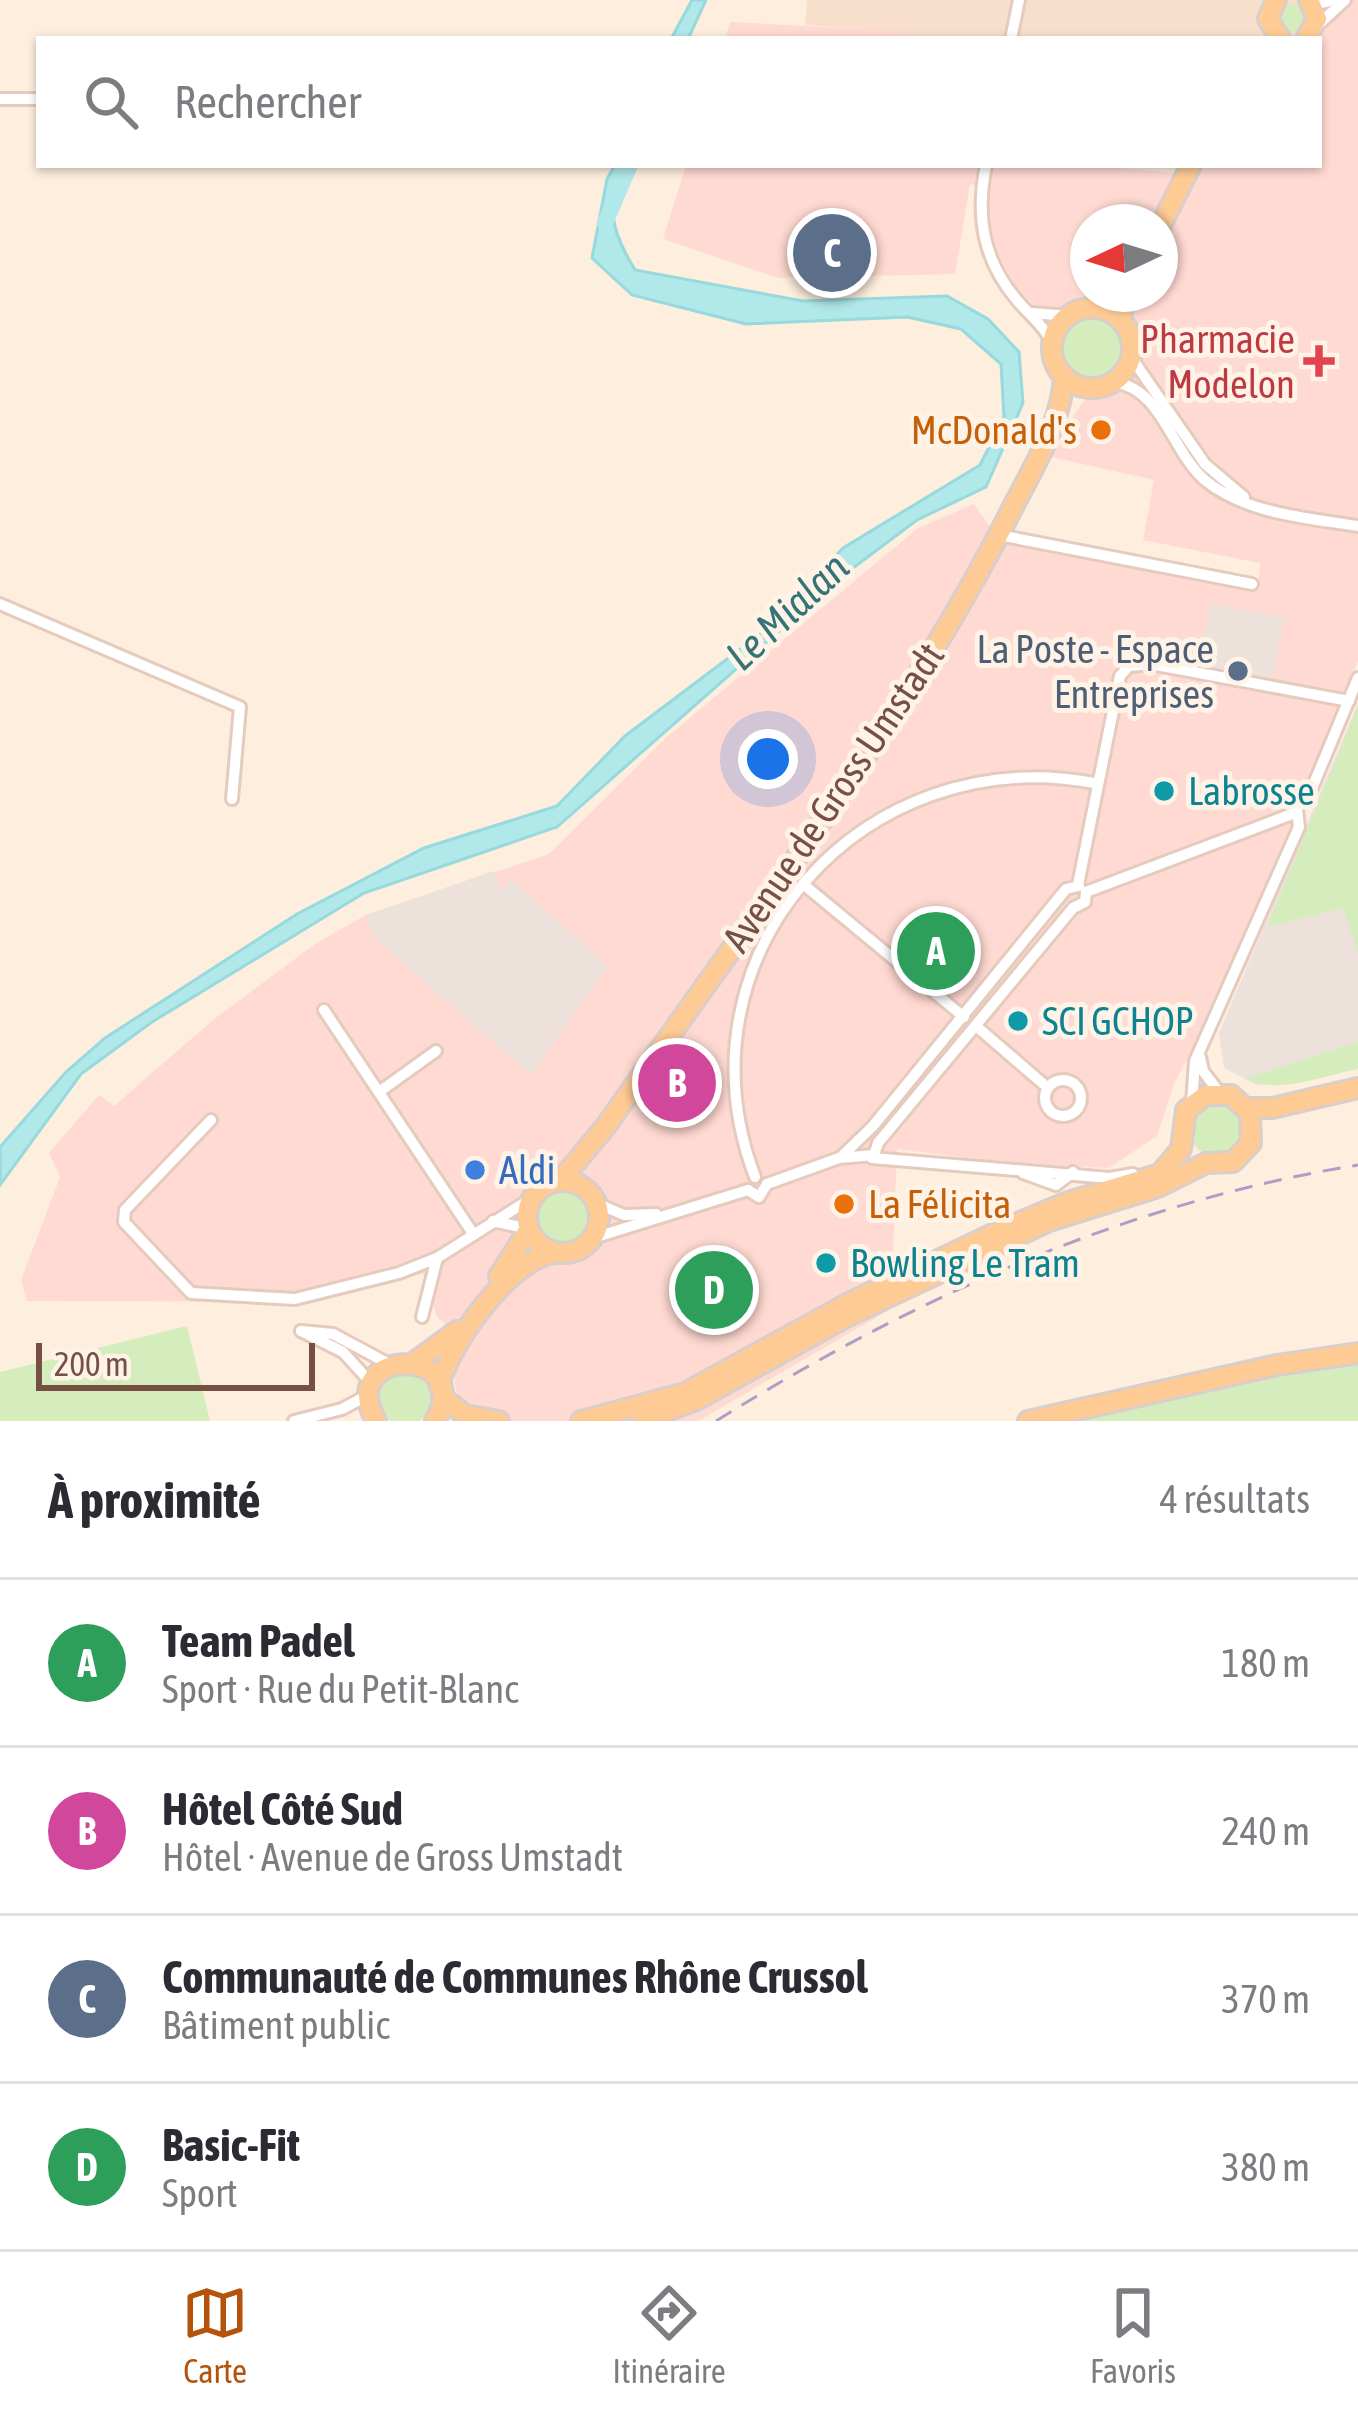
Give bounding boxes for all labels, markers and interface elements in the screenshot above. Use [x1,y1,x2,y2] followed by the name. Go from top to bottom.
[36,36,1322,168] search box
[78,69,144,135] icon: search
[174,76,361,128] text: Rechercher
[1070,204,1178,312] north arrow
[793,208,871,298] pin: C
[1140,317,1295,406] place label: Pharmacie Modelon
[1306,348,1332,374] marker: Pharmacie Modelon
[911,408,1077,452] place label: McDonald's
[1088,417,1114,443] marker: McDonald's
[716,543,858,679] water label: Le Mialan
[976,627,1214,716] place label: La Poste - Espace Entreprises
[712,634,954,960] street label: Avenue de Gross Umstadt
[1225,658,1251,684] marker: La Poste - Espace Entreprises
[738,729,798,789] your location
[1188,769,1315,813] place label: Labrosse
[1151,778,1177,804] marker: Labrosse
[897,906,975,996] pin: A
[1042,999,1194,1043] place label: SCI GCHOP
[1005,1008,1031,1034] marker: SCI GCHOP
[638,1038,716,1128] pin: B
[499,1148,556,1192] place label: Aldi
[462,1157,488,1183] marker: Aldi
[868,1182,1011,1226] place label: La Félicita
[831,1191,857,1217] marker: La Félicita
[850,1241,1080,1285] place label: Bowling Le Tram
[675,1245,753,1335] pin: D
[813,1250,839,1276] marker: Bowling Le Tram
[36,1337,315,1390] scale bar
[54,1345,129,1383] text: 200 m
[48,1470,261,1529] text: À proximité
[1160,1477,1310,1521] text: 4 résultats
[162,1615,355,1667] text: Team Padel
[77,1641,97,1685] text: A
[1222,1641,1310,1685] text: 180 m
[162,1667,519,1711] text: Sport · Rue du Petit-Blanc
[162,1783,403,1835] text: Hôtel Côté Sud
[78,1809,96,1853] text: B
[1222,1809,1310,1853] text: 240 m
[162,1835,623,1879] text: Hôtel · Avenue de Gross Umstadt
[162,1951,868,2003] text: Communauté de Communes Rhône Crussol
[78,1977,96,2021] text: C
[1222,1977,1310,2021] text: 370 m
[162,2003,390,2047] text: Bâtiment public
[162,2119,300,2171] text: Basic-Fit
[76,2145,98,2189] text: D
[1222,2145,1310,2189] text: 380 m
[162,2171,238,2215] text: Sport
[182,2280,248,2390] tab: Carte
[613,2280,726,2390] tab: Itinéraire
[1090,2280,1176,2390] tab: Favoris

